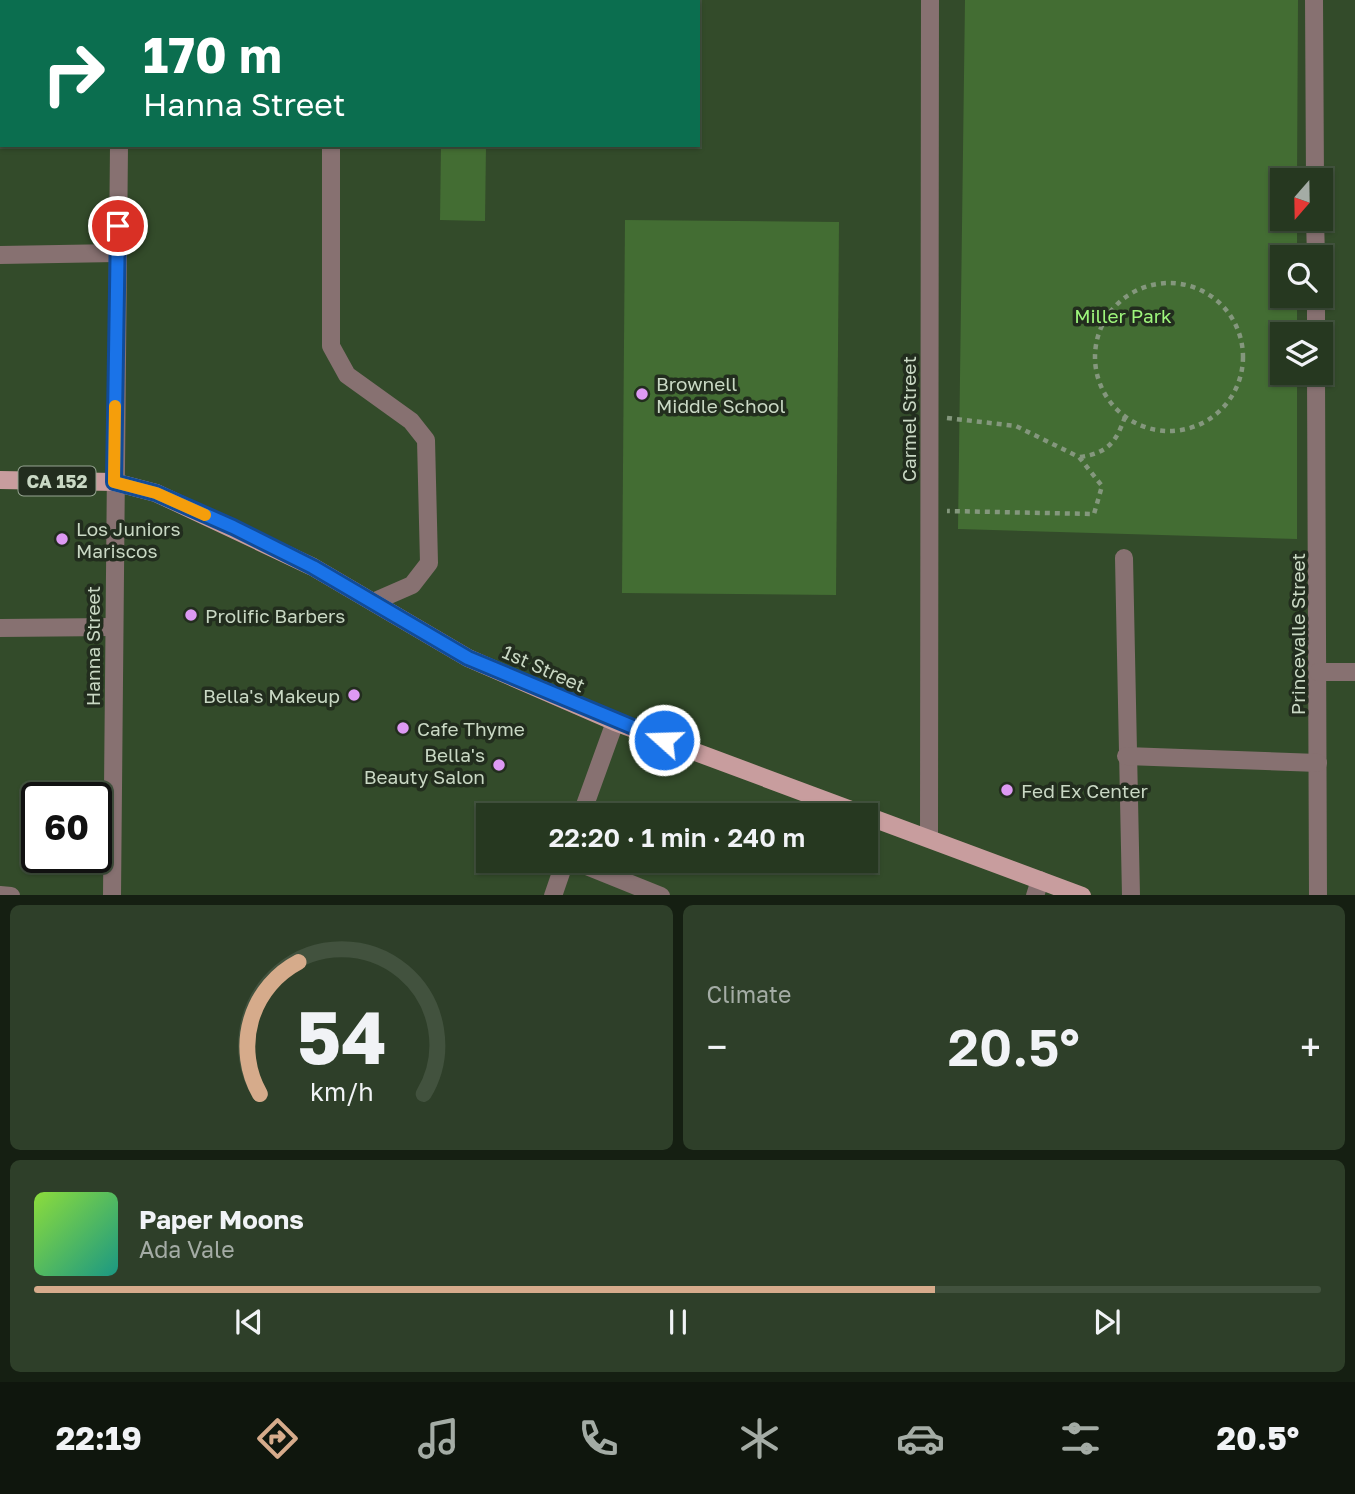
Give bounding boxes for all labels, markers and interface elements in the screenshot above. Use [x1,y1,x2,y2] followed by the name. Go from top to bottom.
[143,25,282,84] text: 170 m
[28,28,119,119] icon: right
[143,85,346,123] text: Hanna Street
[1270,168,1334,231] north arrow
[1270,168,1333,385] map controls
[88,196,148,256] pin
[99,207,137,245] icon: arrive
[1270,245,1333,308] button: search
[1074,304,1172,327] park label: Miller Park
[1270,322,1333,385] button: layers
[897,356,920,482] street label: Carmel Street
[656,372,786,417] place label: Brownell Middle School
[634,386,650,402] marker: Brownell Middle School
[18,466,96,495] road number: CA 152
[76,517,181,562] place label: Los Juniors Mariscos
[54,531,70,547] marker: Los Juniors Mariscos
[1286,553,1309,715] street label: Princevalle Street
[81,586,104,706] street label: Hanna Street
[205,604,345,627] place label: Prolific Barbers
[183,607,199,623] marker: Prolific Barbers
[499,640,589,696] street label: 1st Street
[203,684,340,707] place label: Bella's Makeup
[346,687,362,703] marker: Bella's Makeup
[627,703,701,777] position arrow
[417,717,525,740] place label: Cafe Thyme
[395,720,411,736] marker: Cafe Thyme
[364,743,485,788] place label: Bella's Beauty Salon
[491,757,507,773] marker: Bella's Beauty Salon
[1021,779,1148,802] place label: Fed Ex Center
[21,782,112,873] speed limit sign: 60
[999,782,1015,798] marker: Fed Ex Center
[549,822,805,853] text: 22:20 · 1 min · 240 m
[707,980,791,1008] text: Climate
[296,993,386,1080] text: 54
[948,1015,1080,1077] text: 20.5°
[707,1024,727,1069] text: −
[1300,1024,1321,1069] text: +
[309,1075,373,1106] text: km/h
[139,1204,304,1235] text: Paper Moons
[139,1235,235,1263] text: Ada Vale
[230,1303,268,1341] icon: previous
[659,1303,697,1341] icon: pause
[1088,1303,1126,1341] icon: next
[253,1414,302,1463] icon: directions
[414,1414,463,1463] icon: music
[574,1414,623,1463] icon: phone
[735,1414,784,1463] icon: climate
[896,1414,945,1463] icon: car
[1056,1414,1105,1463] icon: filters
[56,1419,142,1457] text: 22:19
[1217,1419,1299,1457] text: 20.5°

